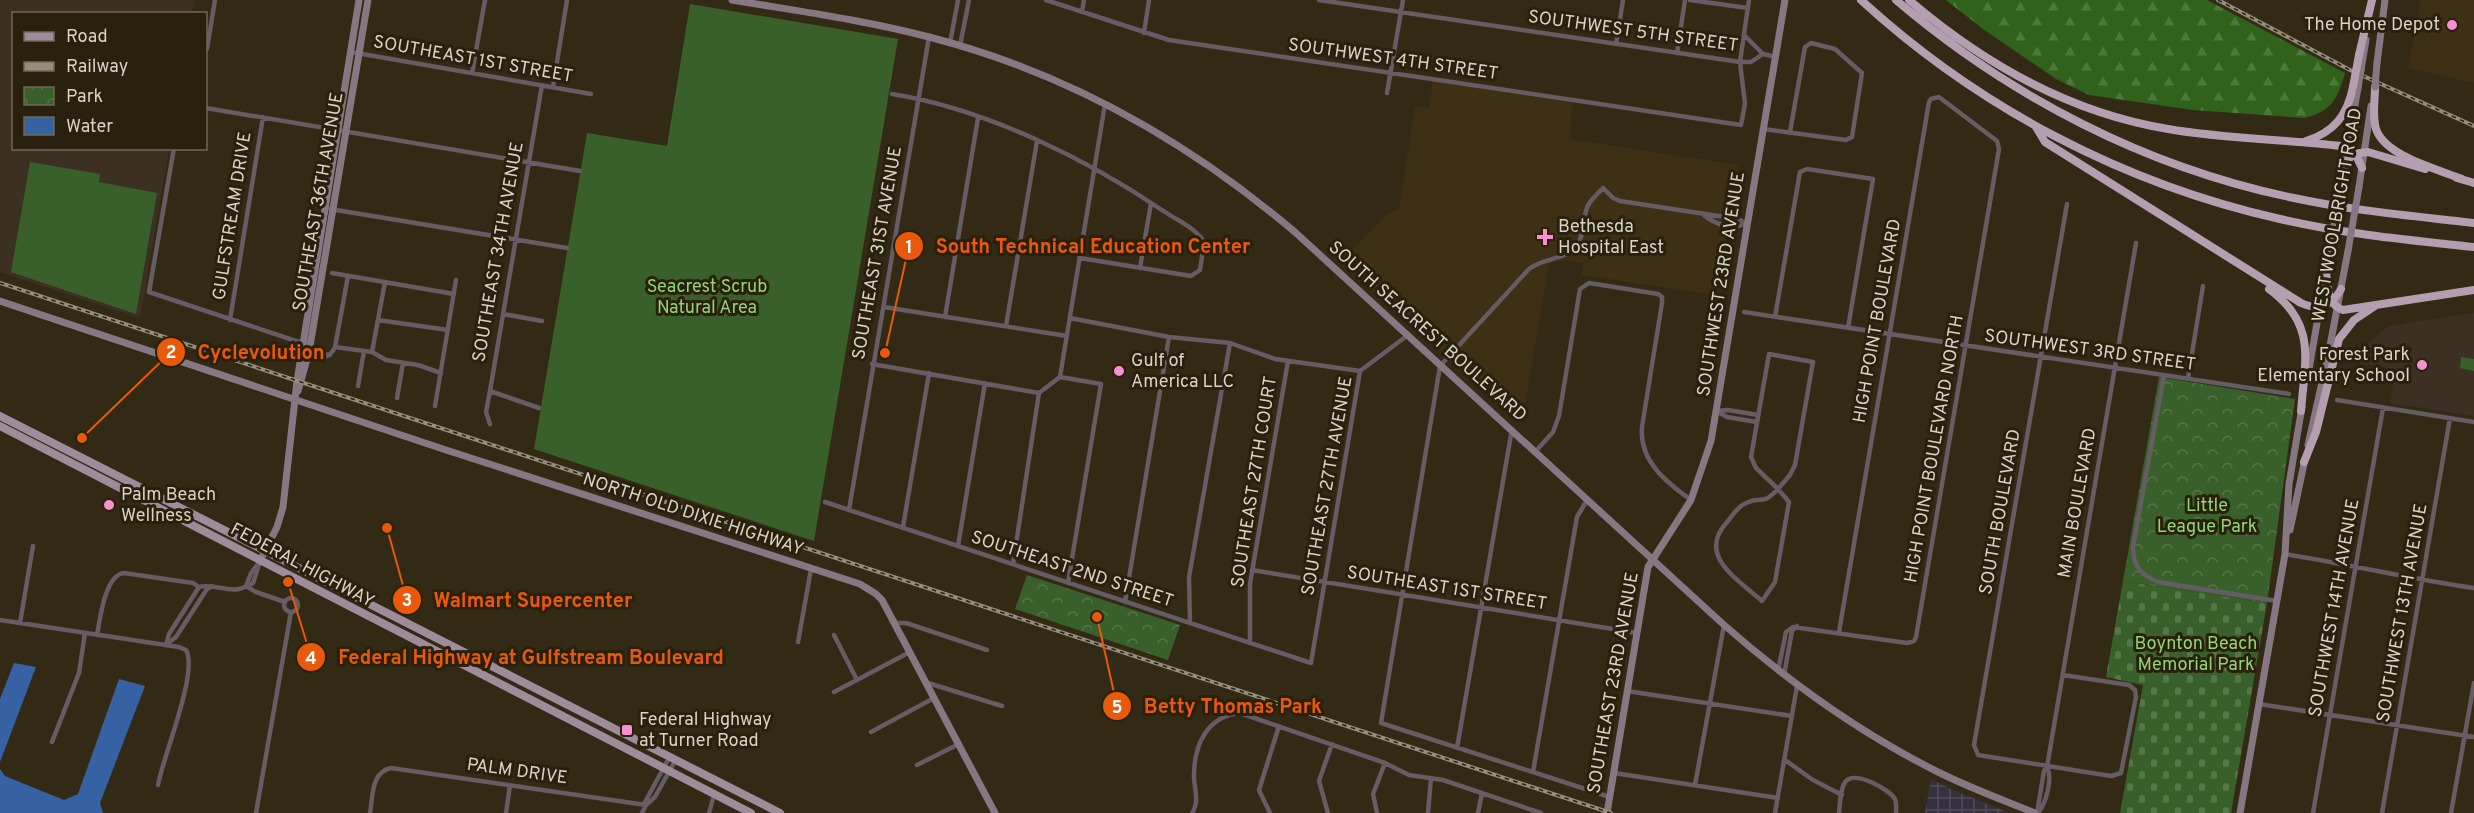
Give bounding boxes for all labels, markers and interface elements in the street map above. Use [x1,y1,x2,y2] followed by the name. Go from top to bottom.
[1526,6,1740,58] street label: SOUTHWEST 5TH STREET
[12,12,207,150] legend
[2304,14,2440,37] place label: The Home Depot
[2445,18,2459,32] marker: The Home Depot
[66,26,108,49] text: Road
[371,31,575,89] street label: SOUTHEAST 1ST STREET
[1286,34,1500,86] street label: SOUTHWEST 4TH STREET
[66,56,128,79] text: Railway
[66,86,103,109] text: Park
[288,91,350,313] street label: SOUTHEAST 36TH AVENUE
[2308,106,2368,324] street label: WEST WOOLBRIGHT ROAD
[66,116,113,139] text: Water
[208,130,258,302] street label: GULFSTREAM DRIVE
[468,140,530,364] street label: SOUTHEAST 34TH AVENUE
[848,144,908,362] street label: SOUTHEAST 31ST AVENUE
[1693,170,1751,398] street label: SOUTHWEST 23RD AVENUE
[1558,216,1664,260] place label: Bethesda Hospital East
[1849,217,1907,425] street label: HIGH POINT BOULEVARD
[894,227,1263,265] callout: South Technical Education Center
[1536,228,1554,246] marker: Bethesda Hospital East
[936,235,1251,261] text: South Technical Education Center
[1323,237,1531,427] street label: SOUTH SEACREST BOULEVARD
[647,276,767,320] park label: Seacrest Scrub Natural Area
[1900,313,1970,585] street label: HIGH POINT BOULEVARD NORTH
[1983,325,2197,377] street label: SOUTHWEST 3RD STREET
[156,333,337,371] callout: Cyclevolution
[197,341,325,367] text: Cyclevolution
[165,342,177,365] text: 2
[2257,344,2410,388] place label: Forest Park Elementary School
[1131,350,1234,394] place label: Gulf of America LLC
[2415,358,2429,372] marker: Forest Park Elementary School
[1112,364,1126,378] marker: Gulf of America LLC
[1297,374,1359,598] street label: SOUTHEAST 27TH AVENUE
[1227,375,1283,589] street label: SOUTHEAST 27TH COURT
[2053,426,2103,580] street label: MAIN BOULEVARD
[1975,427,2027,597] street label: SOUTH BOULEVARD
[580,468,806,562] street label: NORTH OLD DIXIE HIGHWAY
[121,484,216,528] place label: Palm Beach Wellness
[2157,495,2257,539] park label: Little League Park
[2304,497,2366,719] street label: SOUTHWEST 14TH AVENUE
[102,498,116,512] marker: Palm Beach Wellness
[2372,502,2434,724] street label: SOUTHWEST 13TH AVENUE
[226,518,378,614] street label: FEDERAL HIGHWAY
[968,526,1176,614] street label: SOUTHEAST 2ND STREET
[1345,562,1549,616] street label: SOUTHEAST 1ST STREET
[1583,570,1645,796] street label: SOUTHEAST 23RD AVENUE
[392,581,644,619] callout: Walmart Supercenter
[434,589,633,615] text: Walmart Supercenter
[402,590,412,613] text: 3
[2135,633,2257,677] park label: Boynton Beach Memorial Park
[296,638,736,676] callout: Federal Highway at Gulfstream Boulevard
[338,646,724,672] text: Federal Highway at Gulfstream Boulevard
[305,648,317,671] text: 4
[1102,687,1335,725] callout: Betty Thomas Park
[1144,695,1322,721] text: Betty Thomas Park
[1112,697,1123,720] text: 5
[639,709,772,753] place label: Federal Highway at Turner Road
[620,723,634,737] marker: Federal Highway at Turner Road
[465,754,569,790] street label: PALM DRIVE

